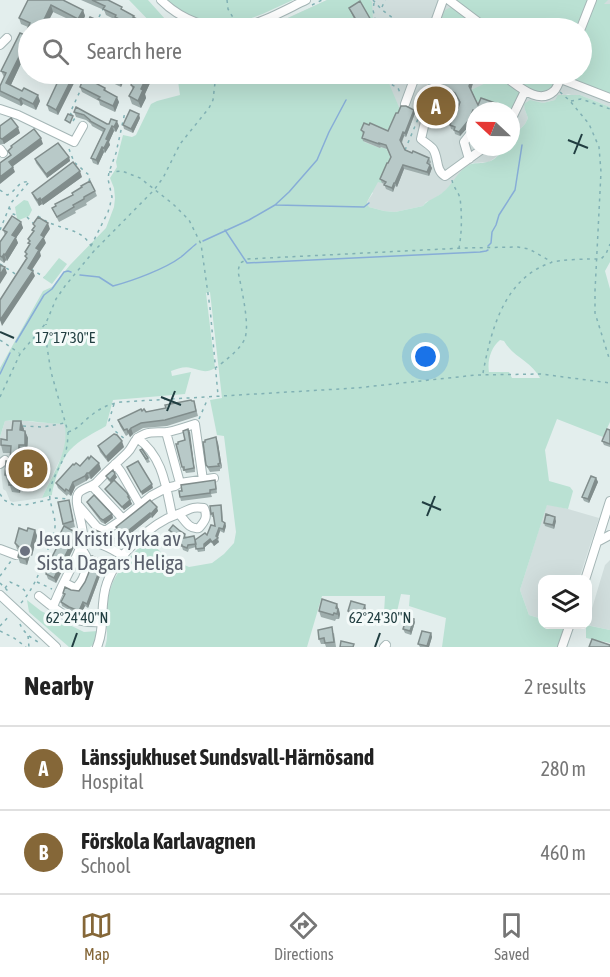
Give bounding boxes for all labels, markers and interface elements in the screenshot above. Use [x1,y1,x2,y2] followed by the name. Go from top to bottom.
[18,18,592,84] search box
[39,35,72,68] icon: search
[87,38,182,64] text: Search here
[416,84,456,128] pin: A
[466,102,520,156] north arrow
[35,329,96,346] text: 17°17'30"E
[411,342,440,371] your location
[9,446,48,492] pin: B
[37,526,184,574] place label: Jesu Kristi Kyrka av Sista Dagars Heliga
[18,544,32,558] marker: Jesu Kristi Kyrka av Sista Dagars Heliga
[538,575,592,629] map controls
[538,575,592,629] button: layers
[46,609,108,626] text: 62°24'40"N
[349,609,411,626] text: 62°24'30"N
[24,671,94,701] text: Nearby
[524,675,586,698] text: 2 results
[81,744,374,770] text: Länssjukhuset Sundsvall-Härnösand
[39,757,48,780] text: A
[541,757,586,780] text: 280 m
[81,770,144,793] text: Hospital
[81,828,256,854] text: Förskola Karlavagnen
[39,841,48,864] text: B
[541,841,586,864] text: 460 m
[81,854,131,877] text: School
[80,909,113,963] tab: Map
[274,909,334,963] tab: Directions
[494,909,530,963] tab: Saved

